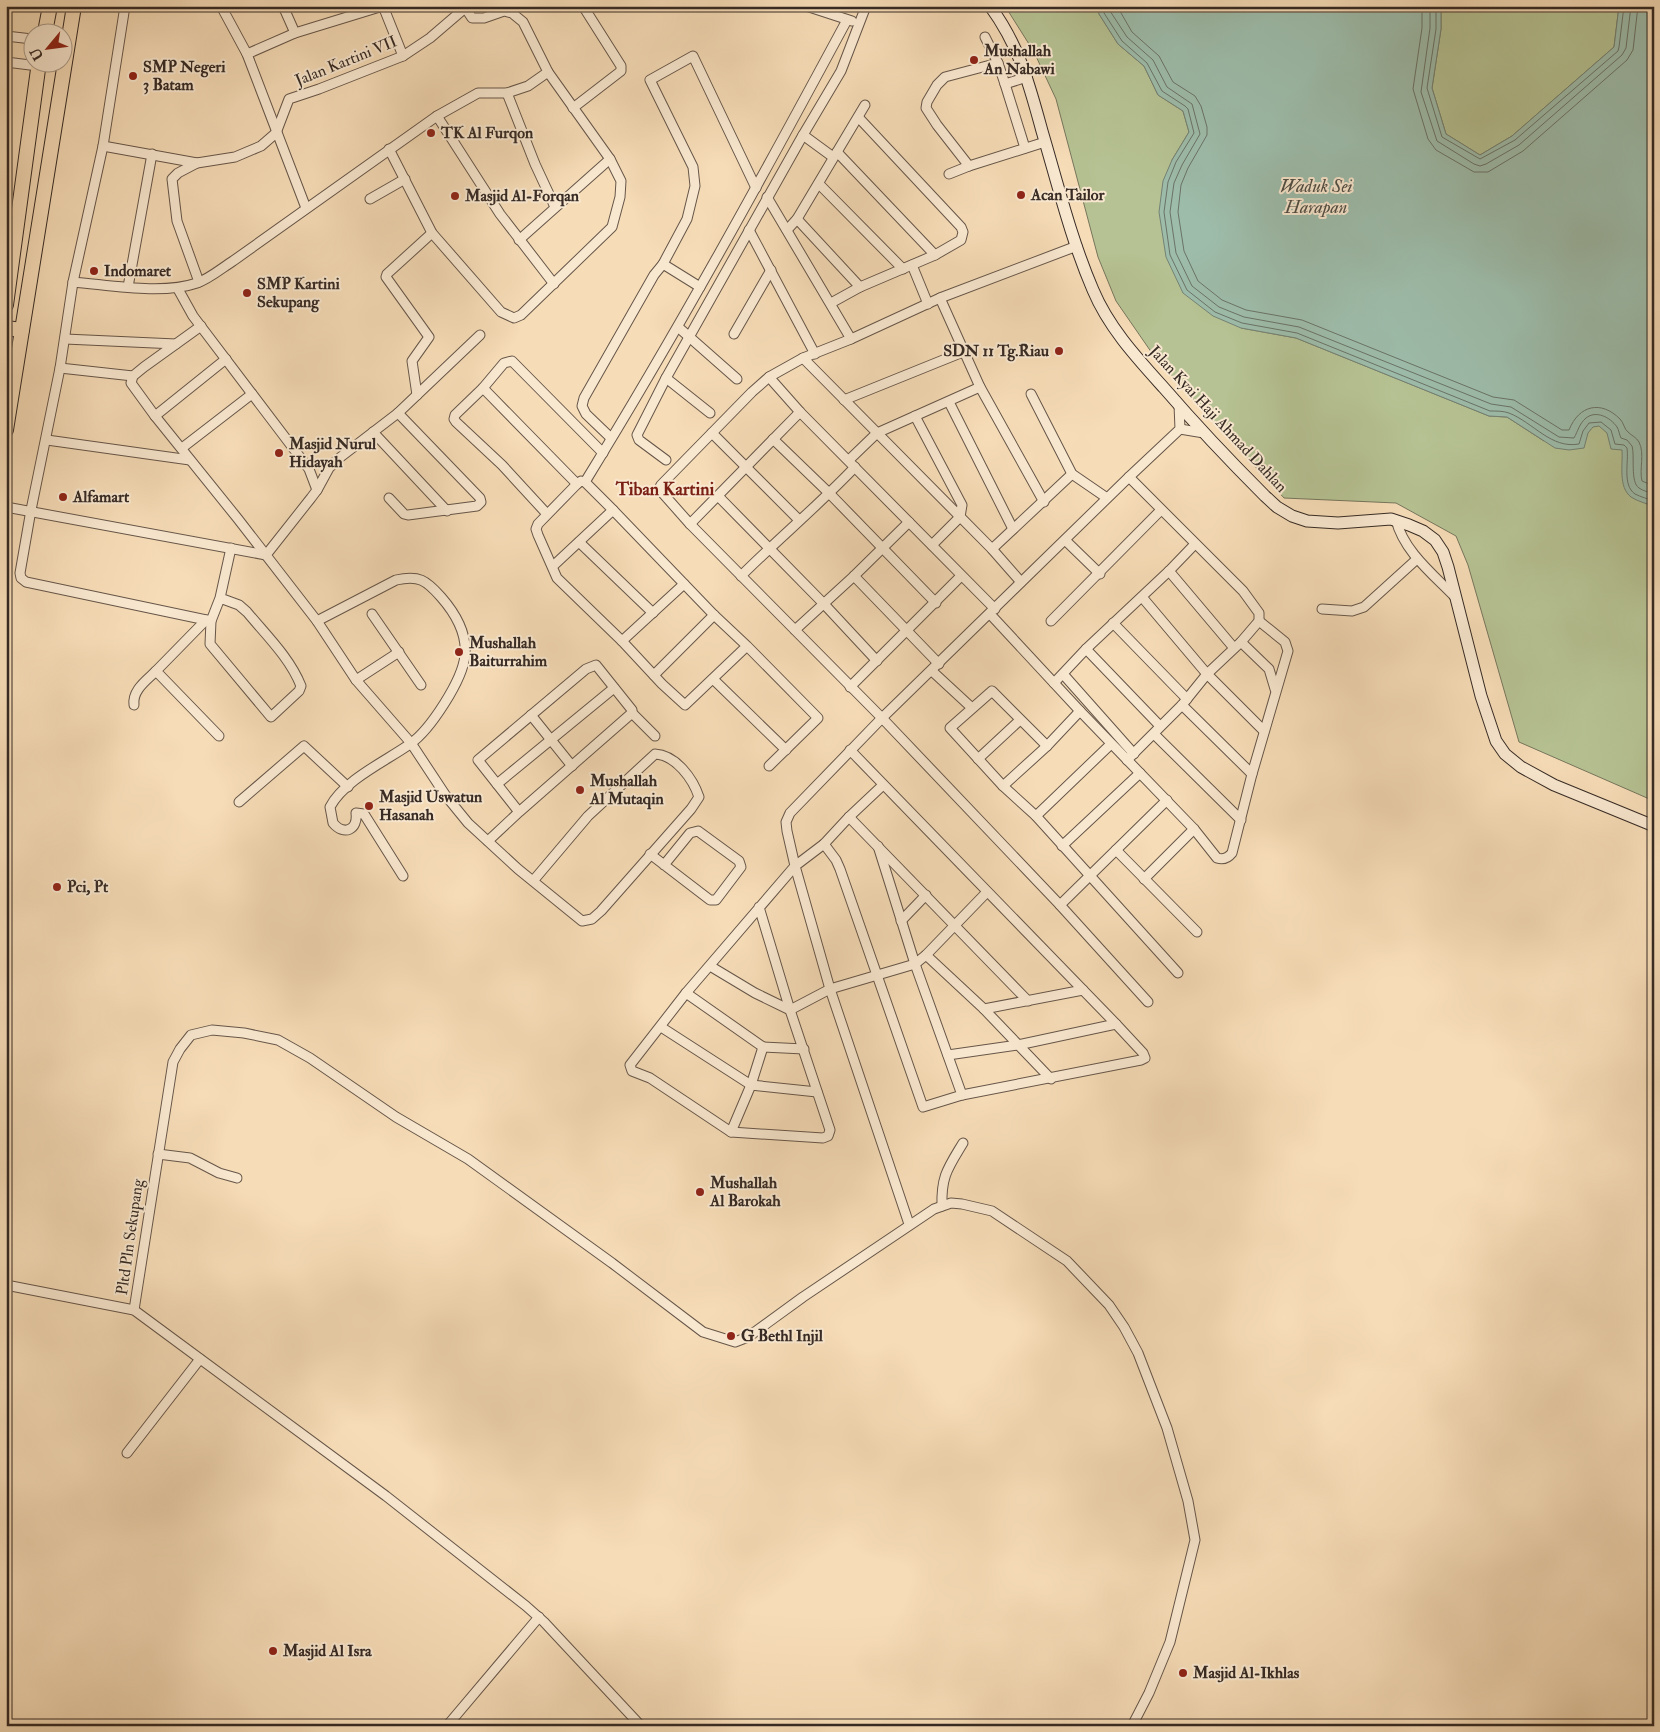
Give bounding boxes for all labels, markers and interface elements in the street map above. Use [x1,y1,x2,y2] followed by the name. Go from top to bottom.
[22,22,72,72] north arrow
[291,31,400,92] street label: Jalan Kartini VII
[983,41,1055,79] place label: Mushallah An Nabawi
[27,45,47,63] text: U
[968,54,980,66] marker: Mushallah An Nabawi
[143,57,226,95] place label: SMP Negeri 3 Batam
[127,70,139,82] marker: SMP Negeri 3 Batam
[440,123,534,144] place label: TK Al Furqon
[425,127,437,139] marker: TK Al Furqon
[1280,175,1352,219] water label: Waduk Sei Harapan
[1030,185,1105,205] place label: Acan Tailor
[464,186,580,207] place label: Masjid Al-Forqan
[1015,189,1027,201] marker: Acan Tailor
[449,190,461,202] marker: Masjid Al-Forqan
[104,261,172,281] place label: Indomaret
[88,265,100,277] marker: Indomaret
[257,274,341,313] place label: SMP Kartini Sekupang
[241,287,253,299] marker: SMP Kartini Sekupang
[943,341,1050,362] place label: SDN 11 Tg.Riau
[1143,341,1291,497] street label: Jalan Kyai Haji Ahmad Dahlan
[1053,345,1065,357] marker: SDN 11 Tg.Riau
[288,434,377,473] place label: Masjid Nurul Hidayah
[273,447,285,459] marker: Masjid Nurul Hidayah
[615,478,714,501] district label: Tiban Kartini
[72,487,130,507] place label: Alfamart
[57,491,69,503] marker: Alfamart
[468,633,548,671] place label: Mushallah Baiturrahim
[453,646,465,658] marker: Mushallah Baiturrahim
[589,771,664,810] place label: Mushallah Al Mutaqin
[574,784,586,796] marker: Mushallah Al Mutaqin
[378,787,483,825] place label: Masjid Uswatun Hasanah
[363,800,375,812] marker: Masjid Uswatun Hasanah
[67,877,109,897] place label: Pci, Pt
[51,881,63,893] marker: Pci, Pt
[709,1173,781,1211] place label: Mushallah Al Barokah
[112,1177,149,1296] street label: Pltd Pln Sekupang
[694,1186,706,1198] marker: Mushallah Al Barokah
[741,1326,824,1346] place label: G Bethl Injil
[725,1330,737,1342] marker: G Bethl Injil
[282,1641,372,1661] place label: Masjid Al Isra
[267,1645,279,1657] marker: Masjid Al Isra
[1192,1663,1300,1683] place label: Masjid Al-Ikhlas
[1177,1667,1189,1679] marker: Masjid Al-Ikhlas

